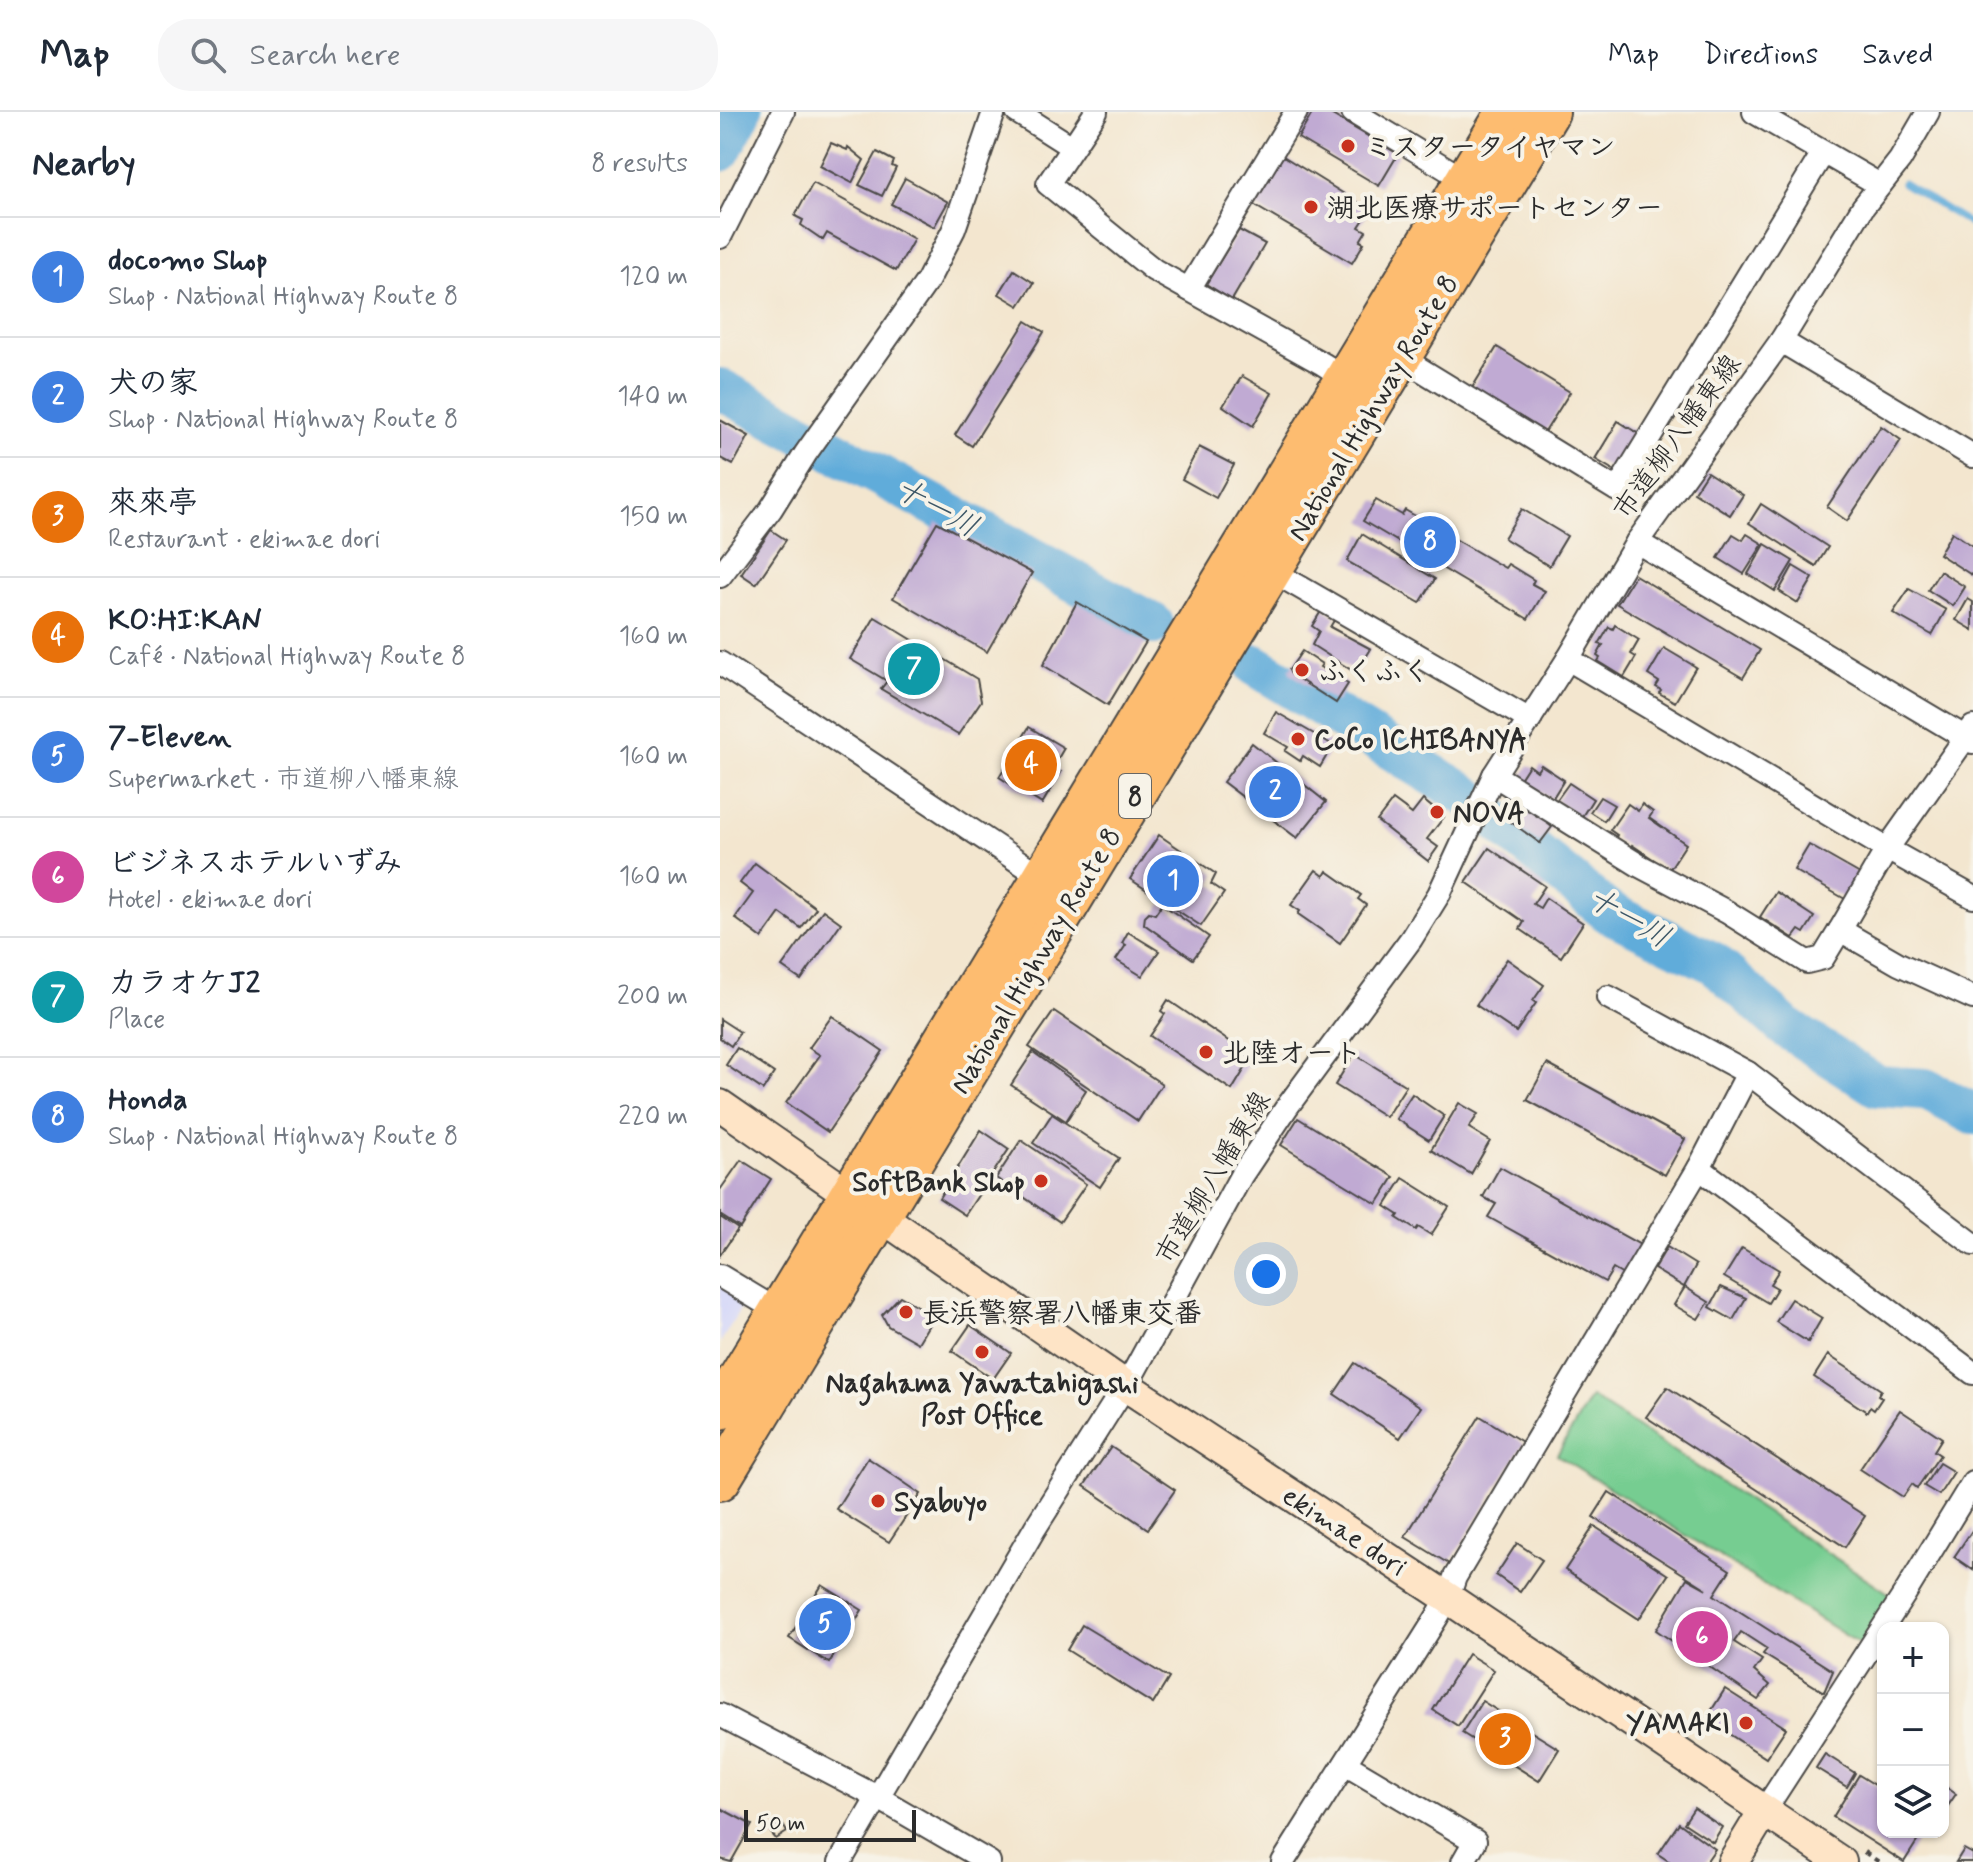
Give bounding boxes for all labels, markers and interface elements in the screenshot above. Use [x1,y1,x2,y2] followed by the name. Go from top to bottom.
[158,19,718,91] search box
[40,31,110,80] text: Map
[186,33,230,77] icon: search
[250,36,401,75] text: Search here
[1608,37,1659,74] text: Map
[1703,37,1818,74] text: Directions
[1862,37,1933,74] text: Saved
[1364,130,1615,167] place label: ミスタータイヤマン
[1339,137,1357,155] marker: ミスタータイヤマン
[32,142,136,187] text: Nearby
[591,147,688,181] text: 8 results
[1327,191,1663,228] place label: 湖北医療サポートセンター
[1302,198,1320,216] marker: 湖北医療サポートセンター
[108,241,268,280] text: docomo Shop
[52,260,64,294] text: 1
[619,260,688,294] text: 120 m
[1282,272,1462,542] street label: National Highway Route 8
[108,280,458,314] text: Shop · National Highway Route 8
[1605,347,1751,528] street label: 市道柳八幡東線
[108,364,198,403] text: 犬の家
[52,380,64,414] text: 2
[617,380,688,414] text: 140 m
[108,403,458,437] text: Shop · National Highway Route 8
[887,469,985,547] water label: 十一川
[108,484,198,523] text: 來來亭
[52,500,64,534] text: 3
[619,500,688,534] text: 150 m
[1404,512,1456,572] pin: 8
[108,523,380,557] text: Restaurant · ekimae dori
[108,601,262,640] text: KO:HI:KAN
[50,620,66,654] text: 4
[619,620,688,654] text: 160 m
[888,639,940,699] pin: 7
[108,640,466,674] text: Café · National Highway Route 8
[1318,654,1430,691] place label: ふくふく
[1293,661,1311,679] marker: ふくふく
[108,718,231,757] text: 7-Eleven
[1314,723,1527,760] place label: CoCo ICHIBANYA
[1289,730,1307,748] marker: CoCo ICHIBANYA
[1005,735,1057,795] pin: 4
[50,740,66,774] text: 5
[619,740,688,774] text: 160 m
[1249,762,1301,822] pin: 2
[108,763,458,797] text: Supermarket · 市道柳八幡東線
[1119,774,1151,818] road number: 8
[1453,796,1525,833] place label: NOVA
[1428,803,1446,821] marker: NOVA
[943,821,1131,1101] street label: National Highway Route 8
[108,844,403,883] text: ビジネスホテルいずみ
[1147,851,1199,911] pin: 1
[51,860,65,894] text: 6
[619,860,688,894] text: 160 m
[1580,879,1677,958] water label: 十一川
[108,883,312,917] text: Hotel · ekimae dori
[108,964,260,1003] text: カラオケJ2
[50,980,66,1014] text: 7
[617,980,688,1014] text: 200 m
[108,1003,165,1037] text: Place
[1222,1036,1362,1073] place label: 北陸オート
[1197,1043,1215,1061] marker: 北陸オート
[108,1081,188,1120] text: Honda
[1148,1085,1280,1272] street label: 市道柳八幡東線
[51,1100,65,1134] text: 8
[618,1100,688,1134] text: 220 m
[108,1120,458,1154] text: Shop · National Highway Route 8
[852,1165,1025,1202] place label: SoftBank Shop
[1032,1172,1050,1190] marker: SoftBank Shop
[1246,1254,1286,1294] your location
[922,1296,1202,1333] place label: 長浜警察署八幡東交番
[897,1303,915,1321] marker: 長浜警察署八幡東交番
[973,1343,991,1361] marker: Nagahama Yawatahigashi Post Office
[826,1366,1138,1435] place label: Nagahama Yawatahigashi Post Office
[1274,1478,1413,1586] street label: ekimae dori
[894,1485,987,1522] place label: Syabuyo
[869,1492,887,1510] marker: Syabuyo
[799,1594,851,1654] pin: 5
[1676,1607,1728,1667] pin: 6
[1877,1622,1949,1838] map controls
[1877,1622,1949,1694] button: +
[1877,1694,1949,1766] button: −
[1626,1707,1730,1744] place label: YAMAKI
[1479,1709,1531,1769] pin: 3
[1737,1714,1755,1732] marker: YAMAKI
[1877,1766,1949,1838] button: layers
[744,1806,916,1842] scale bar
[756,1810,805,1838] text: 50 m

